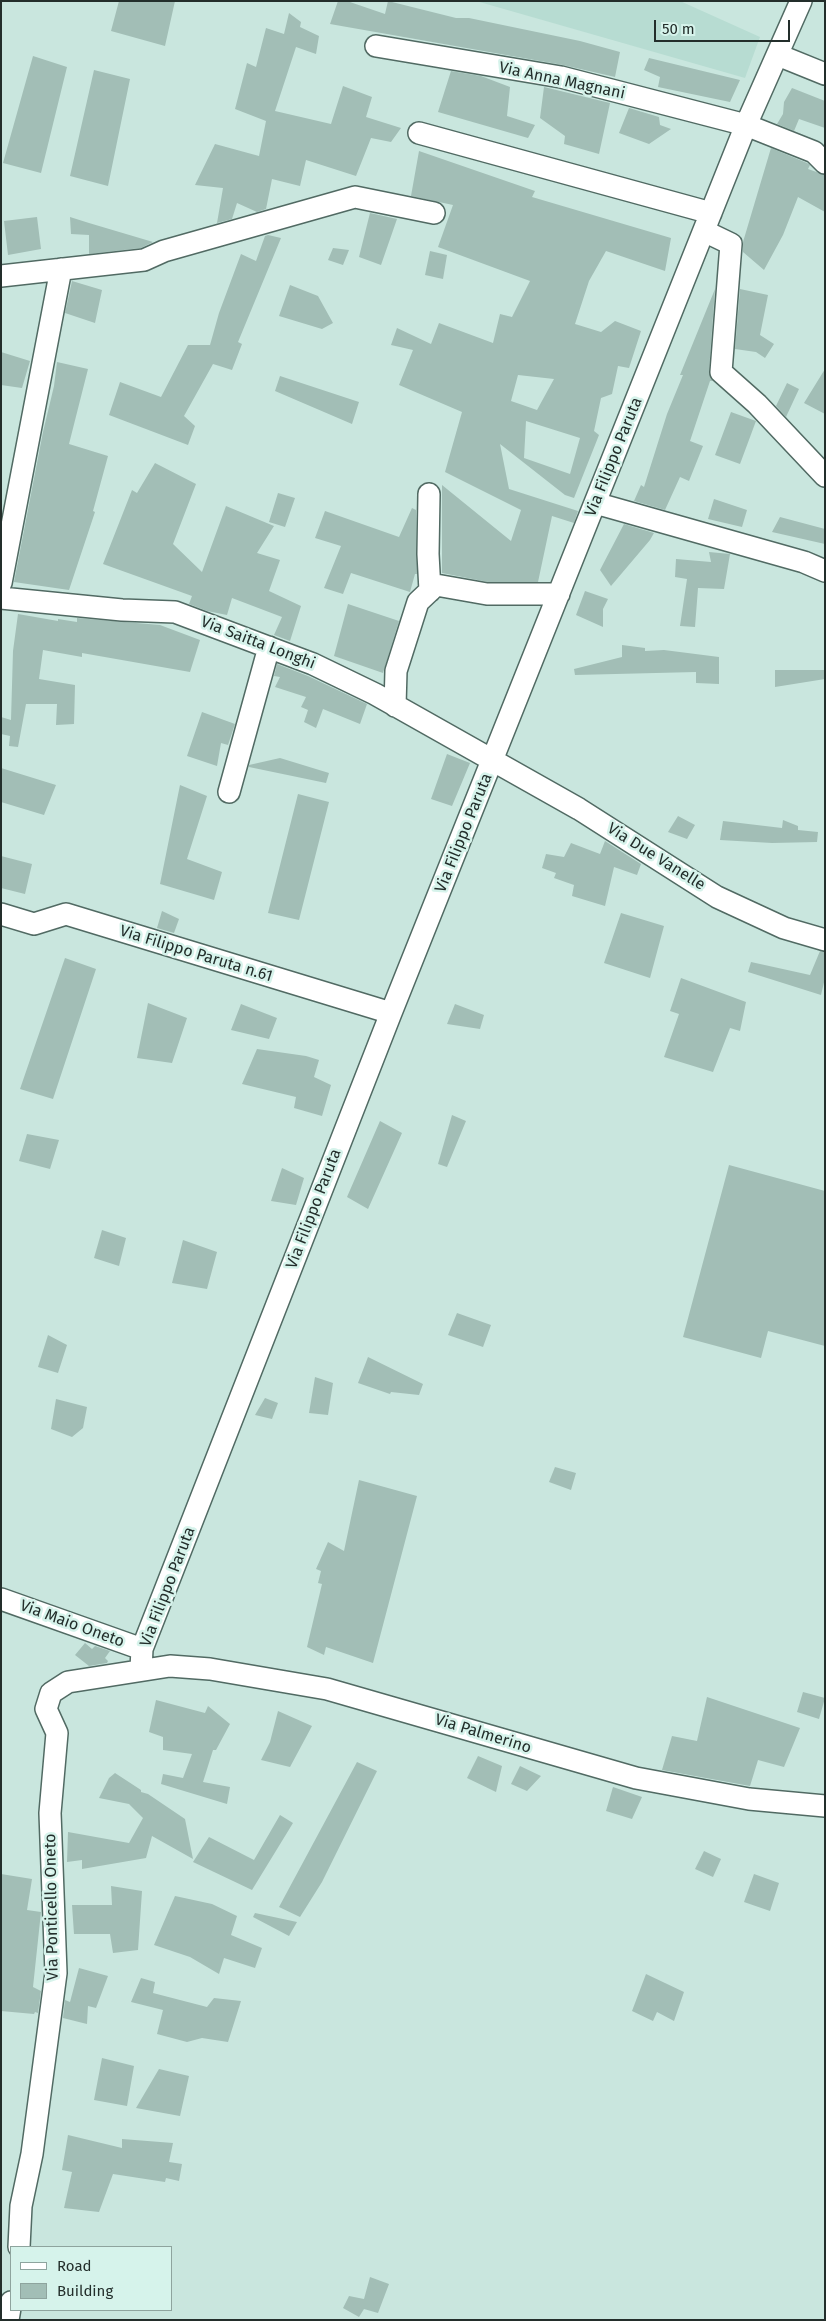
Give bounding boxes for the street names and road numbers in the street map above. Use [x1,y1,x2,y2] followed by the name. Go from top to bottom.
[497,58,627,104] street label: Via Anna Magnani
[581,395,647,519] street label: Via Filippo Paruta
[198,612,318,674] street label: Via Saitta Longhi
[431,771,497,895] street label: Via Filippo Paruta
[603,819,709,895] street label: Via Due Vanelle
[117,922,275,986] street label: Via Filippo Paruta n.61
[282,1146,346,1272] street label: Via Filippo Paruta
[136,1524,200,1650] street label: Via Filippo Paruta
[17,1596,127,1652] street label: Via Maio Oneto
[432,1710,534,1758] street label: Via Palmerino
[41,1833,63,1981] street label: Via Ponticello Oneto

